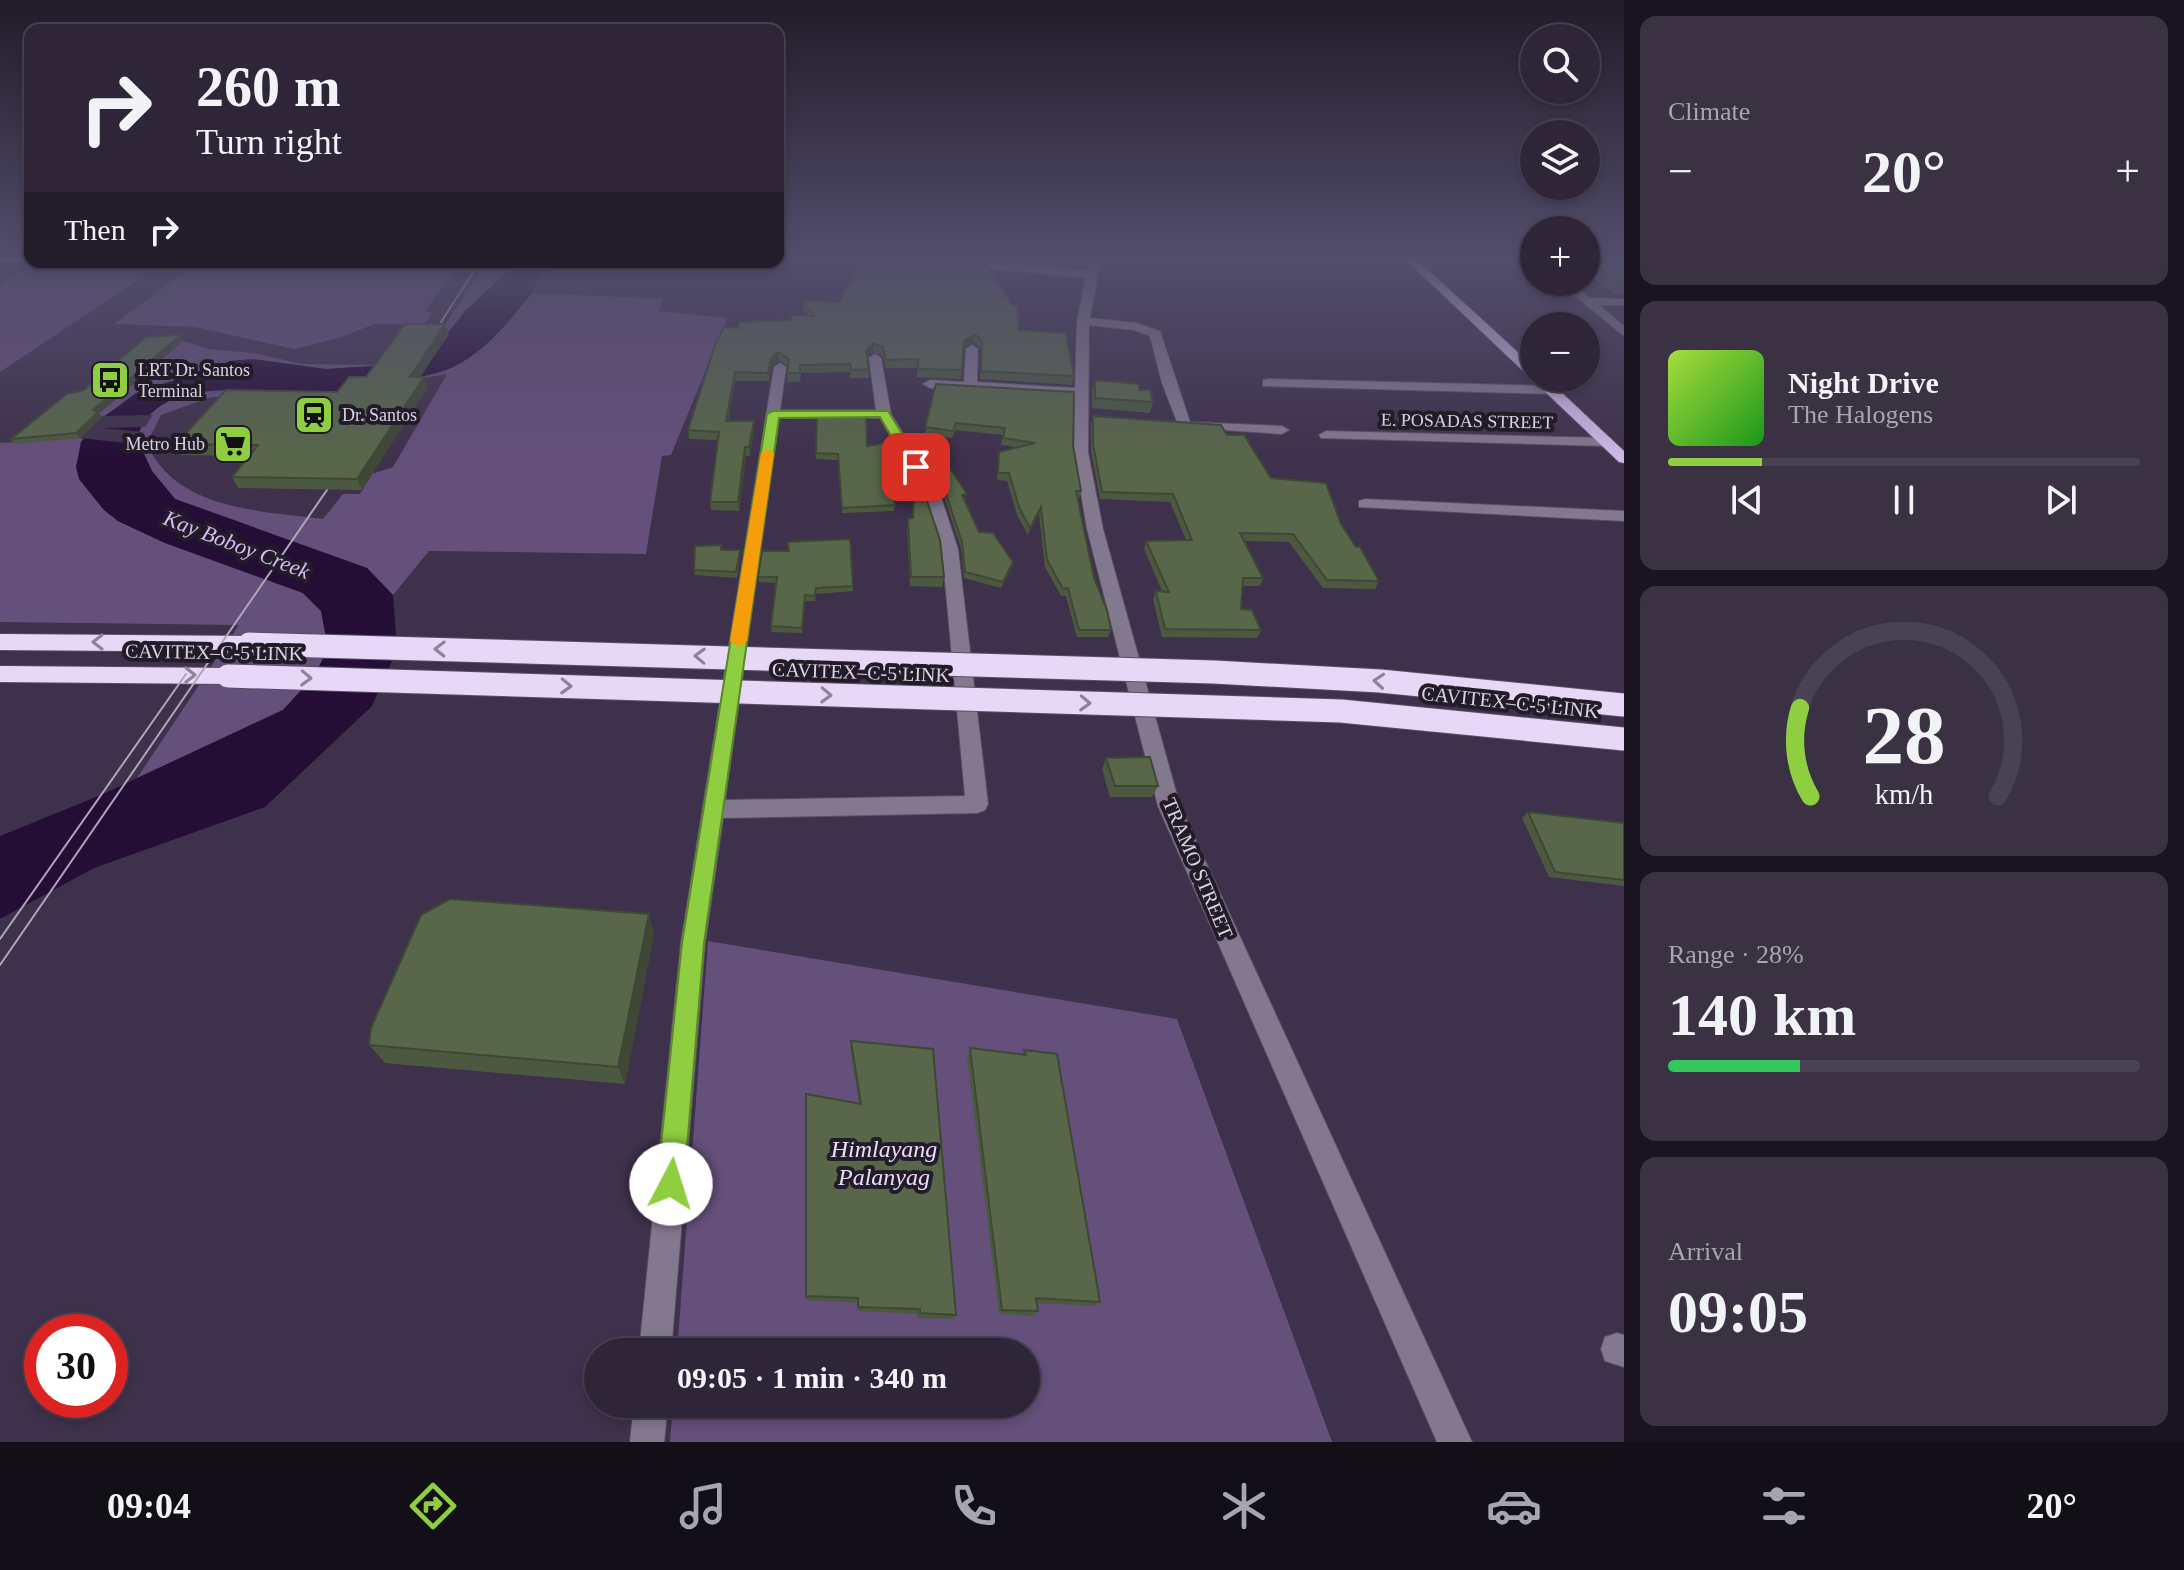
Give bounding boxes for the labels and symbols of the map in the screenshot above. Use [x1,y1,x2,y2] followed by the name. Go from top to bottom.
[89,359,131,401] bus stop icon: LRT Dr. Santos Terminal
[138,360,250,401] place label: LRT Dr. Santos Terminal
[293,394,335,436] station icon: Dr. Santos
[342,405,417,425] place label: Dr. Santos
[1381,409,1553,433] street label: E. POSADAS STREET
[212,423,254,465] supermarket icon: Metro Hub
[882,433,950,501] pin
[126,434,205,454] place label: Metro Hub
[159,505,315,584] water label: Kay Boboy Creek
[91,633,104,651] one-way arrow
[125,639,304,665] street label: CAVITEX–C-5 LINK
[433,640,446,658] one-way arrow
[693,648,706,665] one-way arrow
[772,658,951,686] street label: CAVITEX–C-5 LINK
[184,666,197,684] one-way arrow
[300,670,313,687] one-way arrow
[1372,673,1385,690] one-way arrow
[560,678,573,695] one-way arrow
[1420,682,1600,722] street label: CAVITEX–C-5 LINK
[820,686,833,703] one-way arrow
[1079,694,1092,711] one-way arrow
[1158,794,1238,942] street label: TRAMO STREET
[830,1136,937,1190] park label: Himlayang Palanyag
[629,1142,713,1226] position arrow
[24,1314,128,1418] speed limit sign: 30

